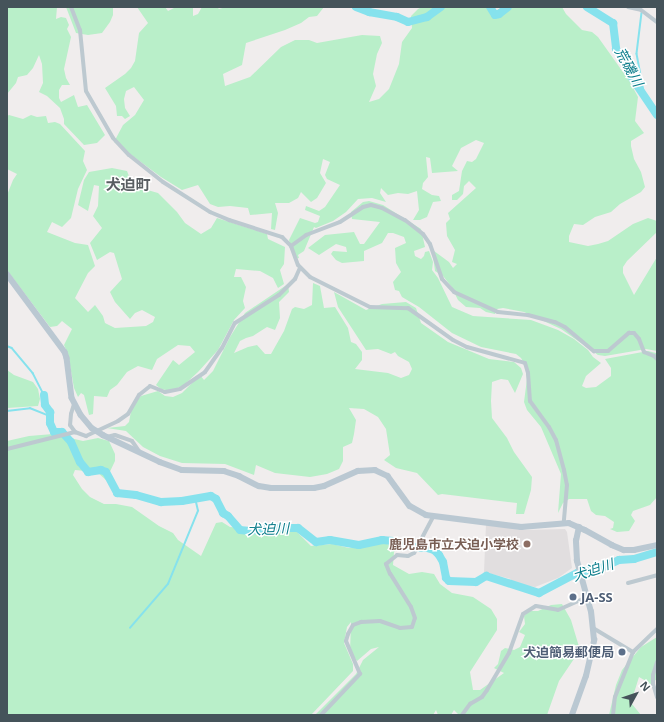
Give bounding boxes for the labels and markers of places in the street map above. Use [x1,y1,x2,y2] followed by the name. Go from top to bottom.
[389,536,519,552] place label: 鹿児島市立犬迫小学校
[522,539,532,549] marker: 鹿児島市立犬迫小学校
[581,589,613,605] place label: JA-SS
[568,592,578,602] marker: JA-SS
[523,644,614,660] place label: 犬迫簡易郵便局
[617,647,627,657] marker: 犬迫簡易郵便局

